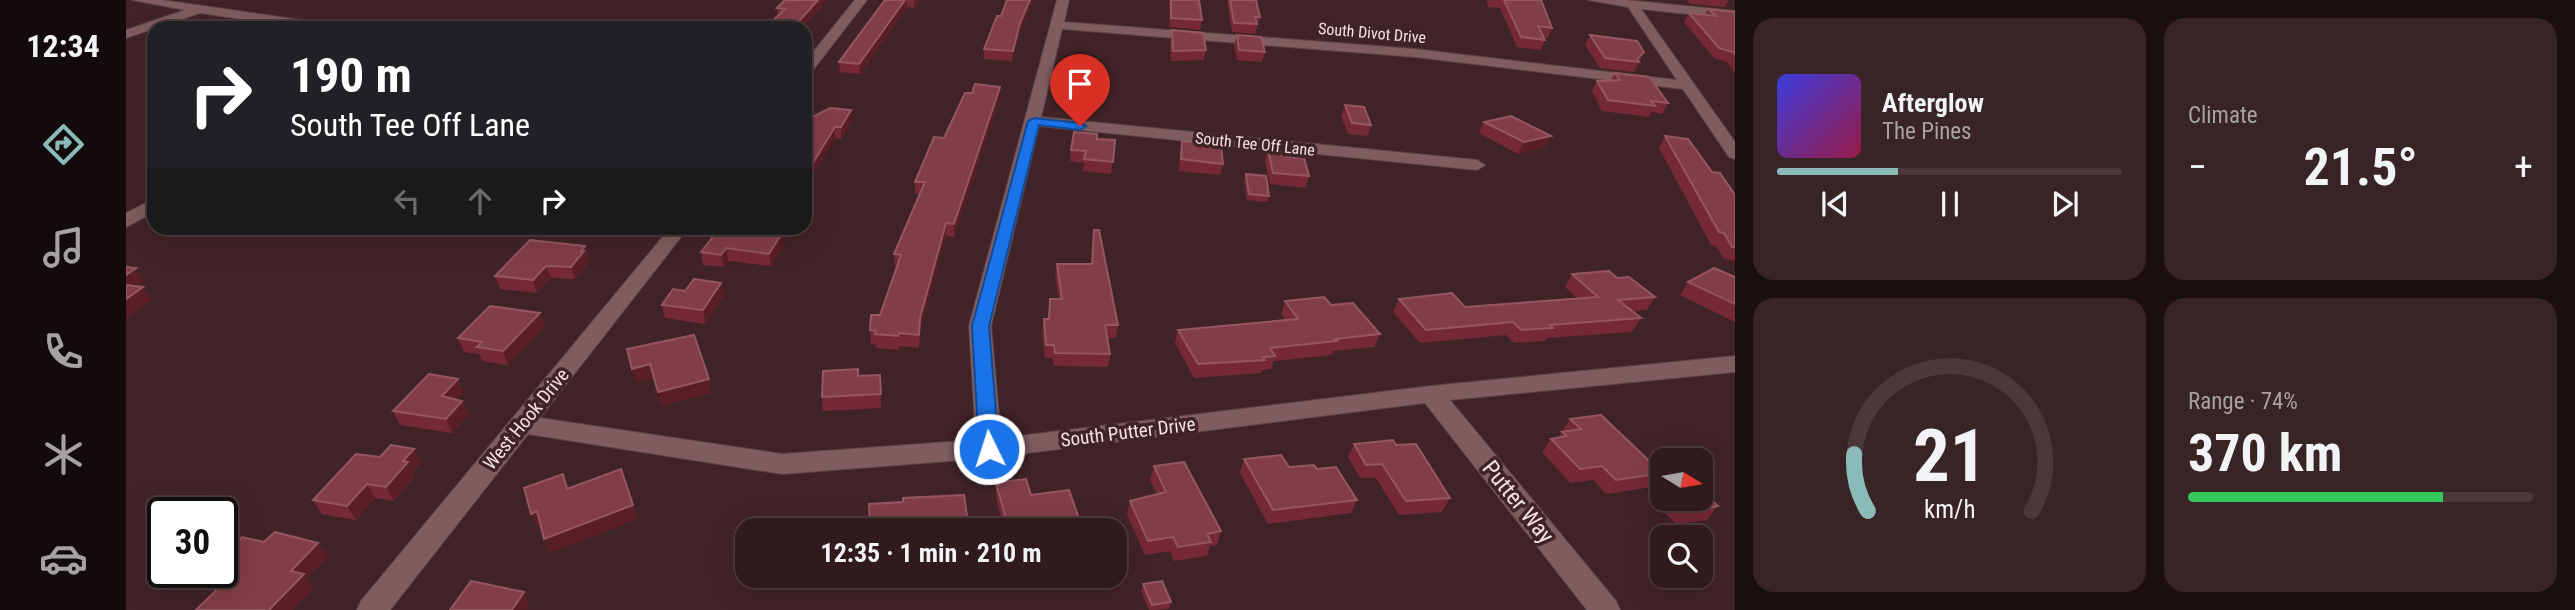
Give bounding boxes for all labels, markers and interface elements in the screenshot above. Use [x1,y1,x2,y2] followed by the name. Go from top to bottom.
[1317,19,1427,47] street label: South Divot Drive
[26,27,100,65] text: 12:34
[290,47,412,104] text: 190 m
[175,49,266,140] icon: right
[1050,54,1110,126] pin
[1061,65,1099,103] icon: arrive
[1882,88,1984,118] text: Afterglow
[2188,102,2258,129] text: Climate
[290,106,530,144] text: South Tee Off Lane
[1882,118,1972,145] text: The Pines
[39,120,88,169] icon: directions
[1194,128,1316,160] street label: South Tee Off Lane
[2303,137,2418,198] text: 21.5°
[2188,145,2207,189] text: −
[2514,145,2533,189] text: +
[388,182,426,220] icon: left
[461,182,499,220] icon: ahead
[534,182,572,220] icon: right
[1816,185,1854,223] icon: previous
[1931,185,1969,223] icon: pause
[2046,185,2084,223] icon: next
[39,223,88,272] icon: music
[39,327,88,376] icon: phone
[478,364,574,474] street label: West Hook Drive
[2188,388,2298,415] text: Range · 74%
[952,412,1026,486] position arrow
[1059,412,1197,452] street label: South Putter Drive
[1913,413,1986,499] text: 21
[2188,423,2342,484] text: 370 km
[39,430,88,479] icon: climate
[1650,448,1713,511] north arrow
[1650,448,1713,588] map controls
[1477,455,1560,549] street label: Putter Way
[1924,495,1975,524] text: km/h
[147,497,238,588] speed limit sign: 30
[1650,525,1713,588] button: search
[39,534,88,583] icon: car
[821,538,1041,568] text: 12:35 · 1 min · 210 m

